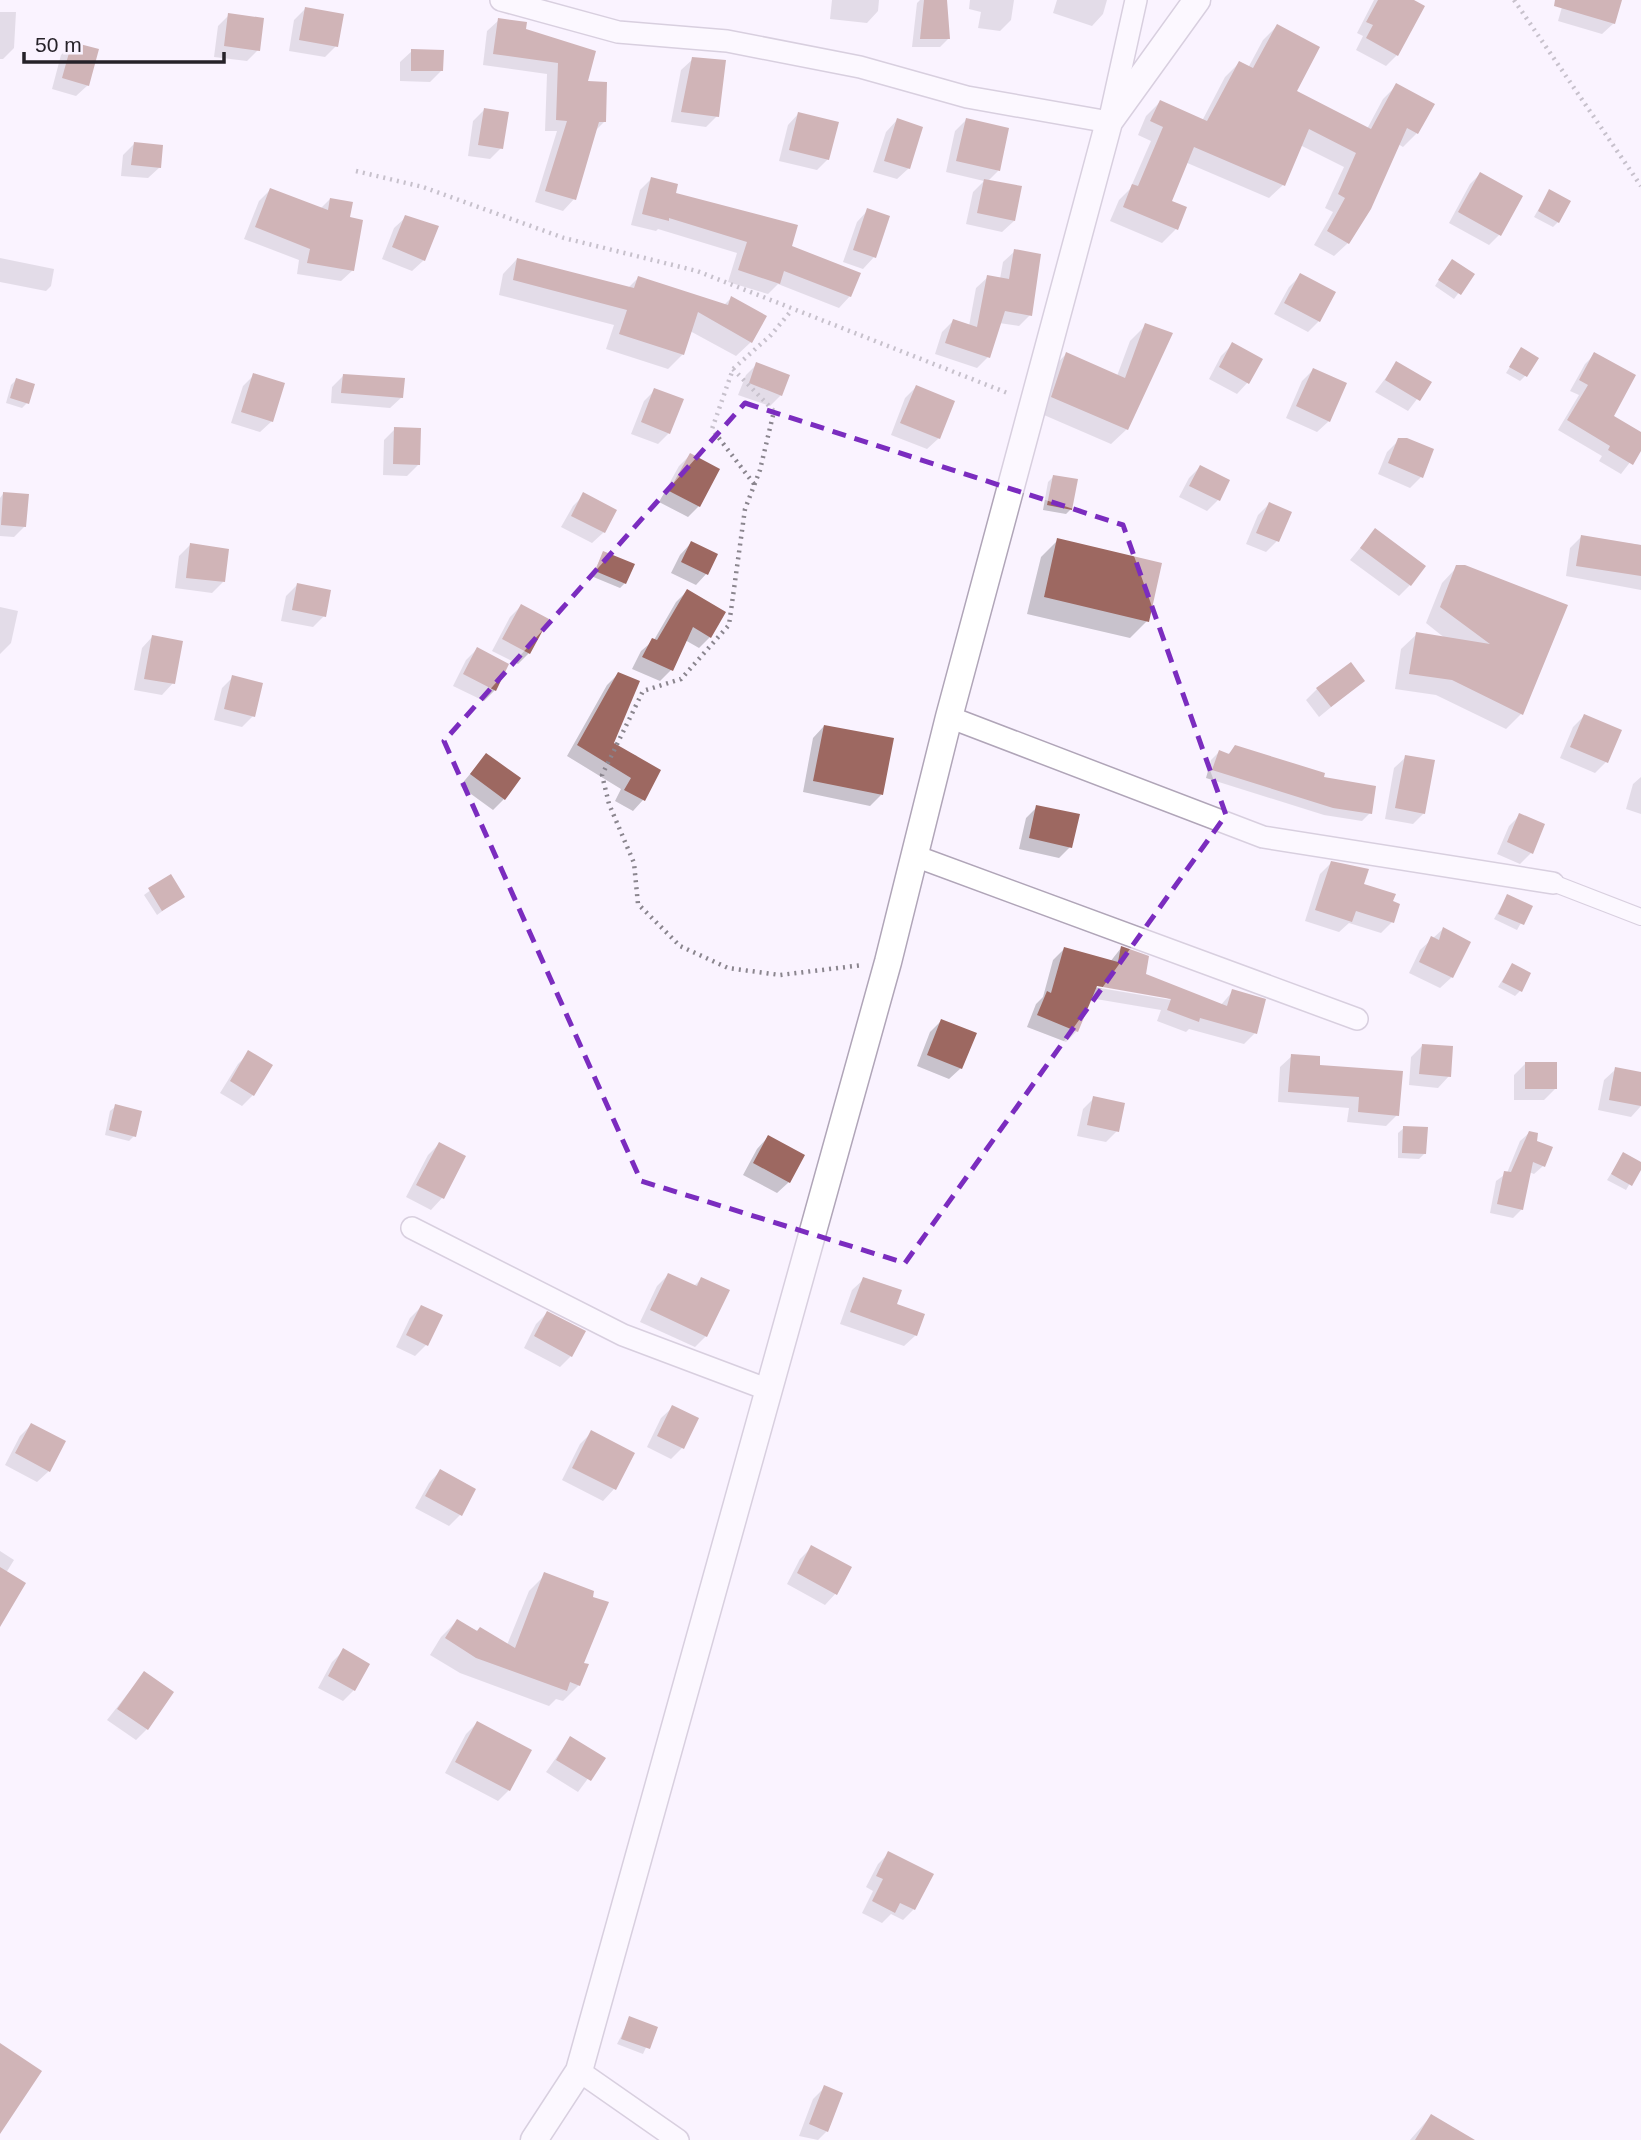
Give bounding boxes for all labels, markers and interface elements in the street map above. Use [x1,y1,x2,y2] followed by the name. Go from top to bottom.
[24,21,224,65] scale bar
[35,33,82,56] text: 50 m

